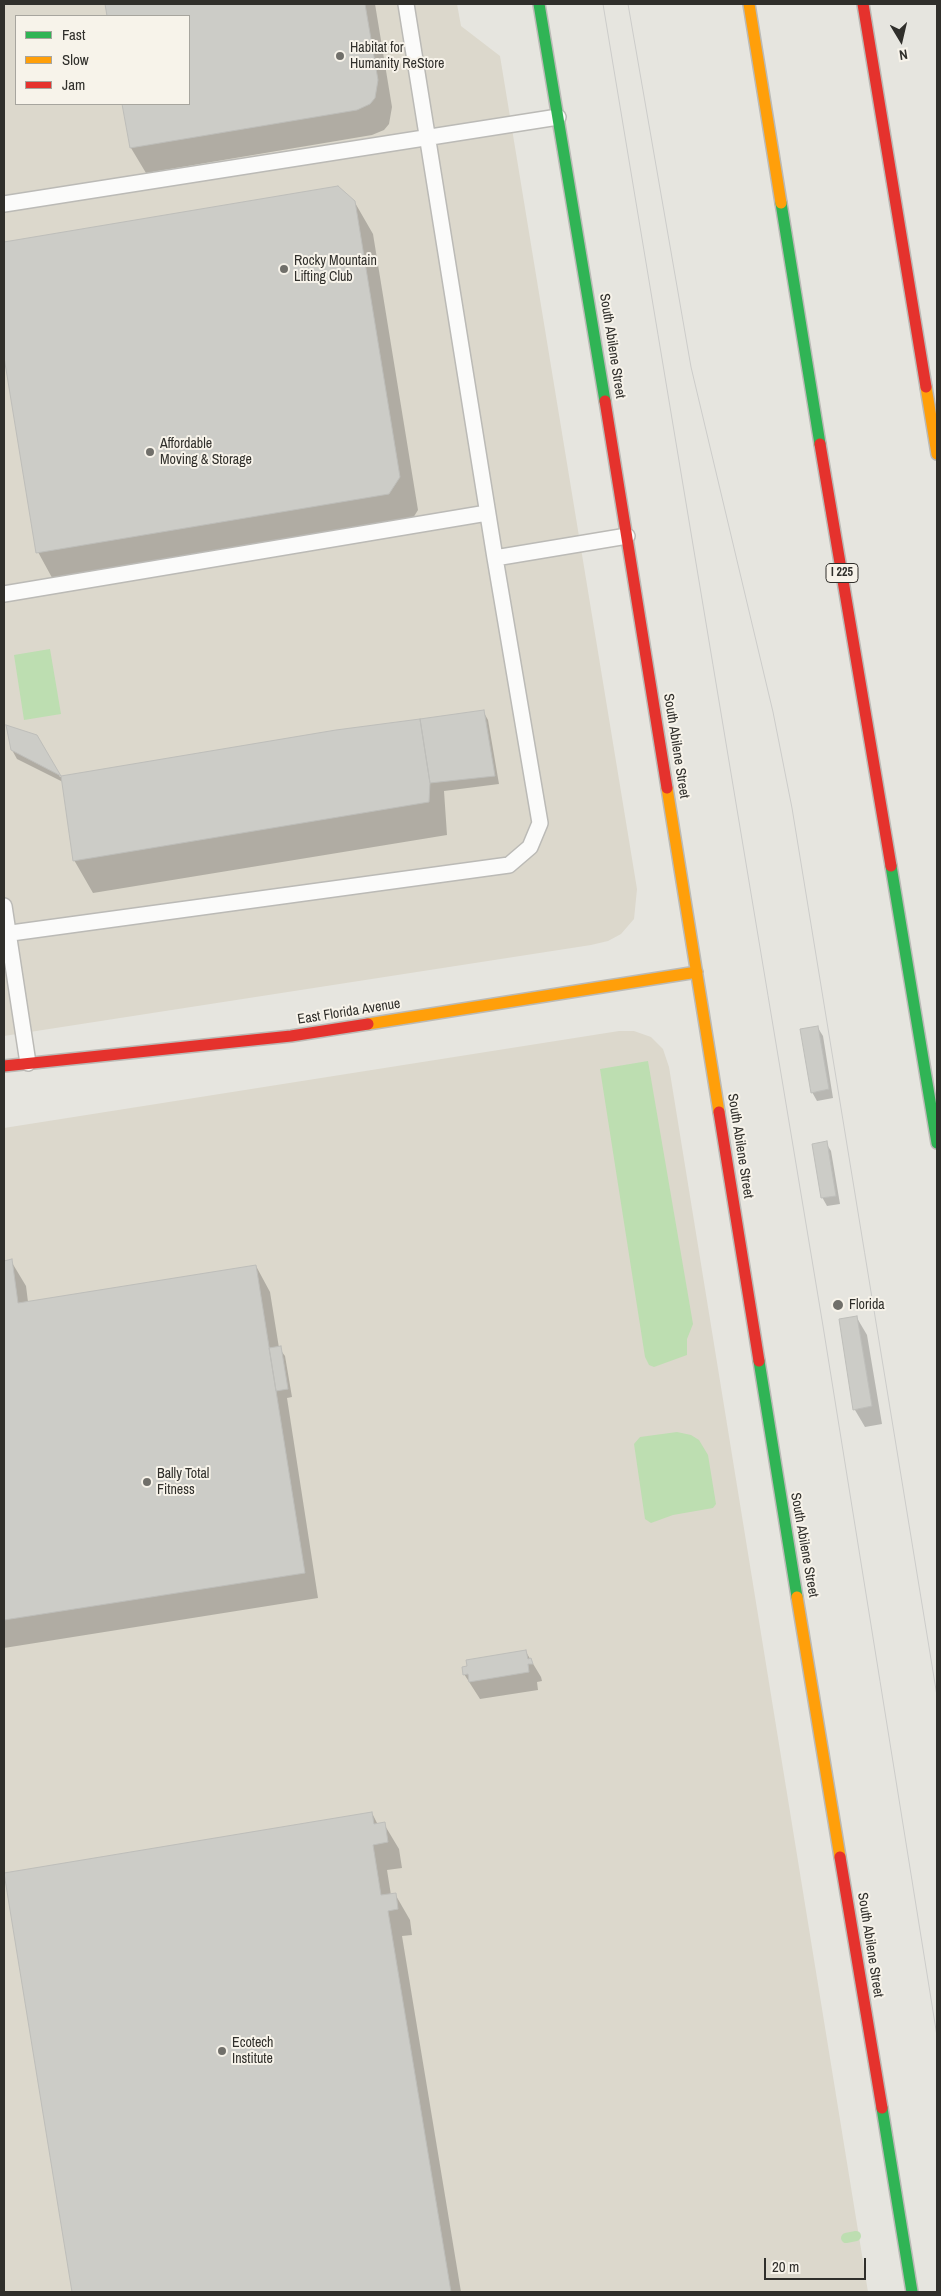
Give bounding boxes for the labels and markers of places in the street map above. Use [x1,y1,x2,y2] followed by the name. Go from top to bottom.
[350,40,444,72] place label: Habitat for Humanity ReStore
[334,50,346,62] marker: Habitat for Humanity ReStore
[294,253,377,286] place label: Rocky Mountain Lifting Club
[278,263,290,275] marker: Rocky Mountain Lifting Club
[160,436,252,468] place label: Affordable Moving & Storage
[144,446,156,458] marker: Affordable Moving & Storage
[849,1297,885,1313] place label: Florida
[831,1298,845,1312] marker: Florida
[157,1466,209,1498] place label: Bally Total Fitness
[141,1476,153,1488] marker: Bally Total Fitness
[232,2035,273,2068] place label: Ecotech Institute
[216,2045,228,2057] marker: Ecotech Institute

